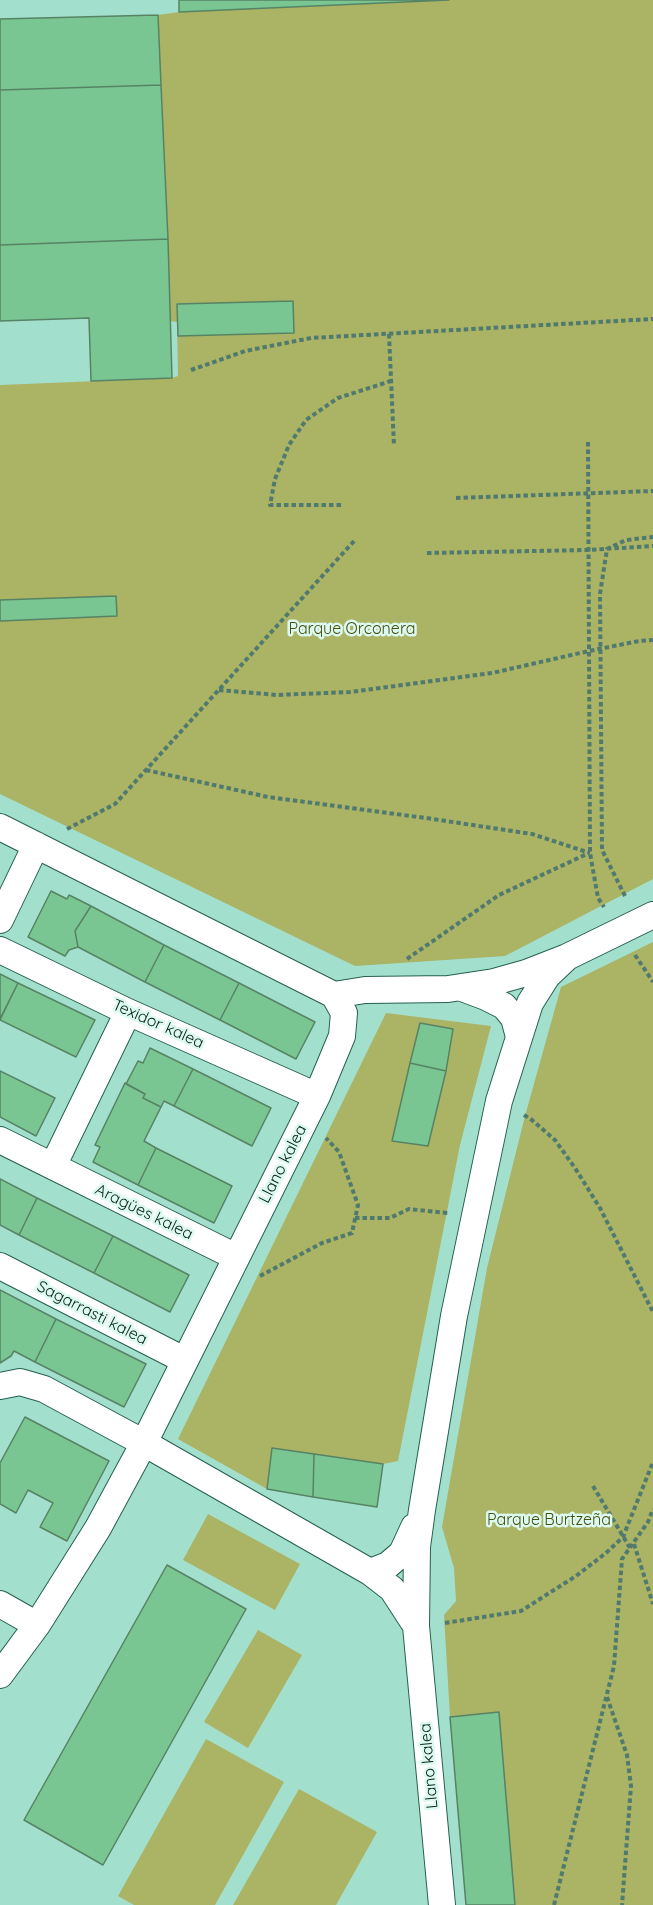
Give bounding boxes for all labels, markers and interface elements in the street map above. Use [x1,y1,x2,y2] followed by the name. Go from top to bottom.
[288,619,416,639] park label: Parque Orconera
[109,995,207,1053] street label: Texidor kalea
[255,1121,311,1207] street label: Llano kalea
[92,1180,196,1244] street label: Aragües kalea
[34,1277,150,1349] street label: Sagarrasti kalea
[487,1510,611,1530] park label: Parque Burtzeña
[416,1722,442,1810] street label: Llano kalea

